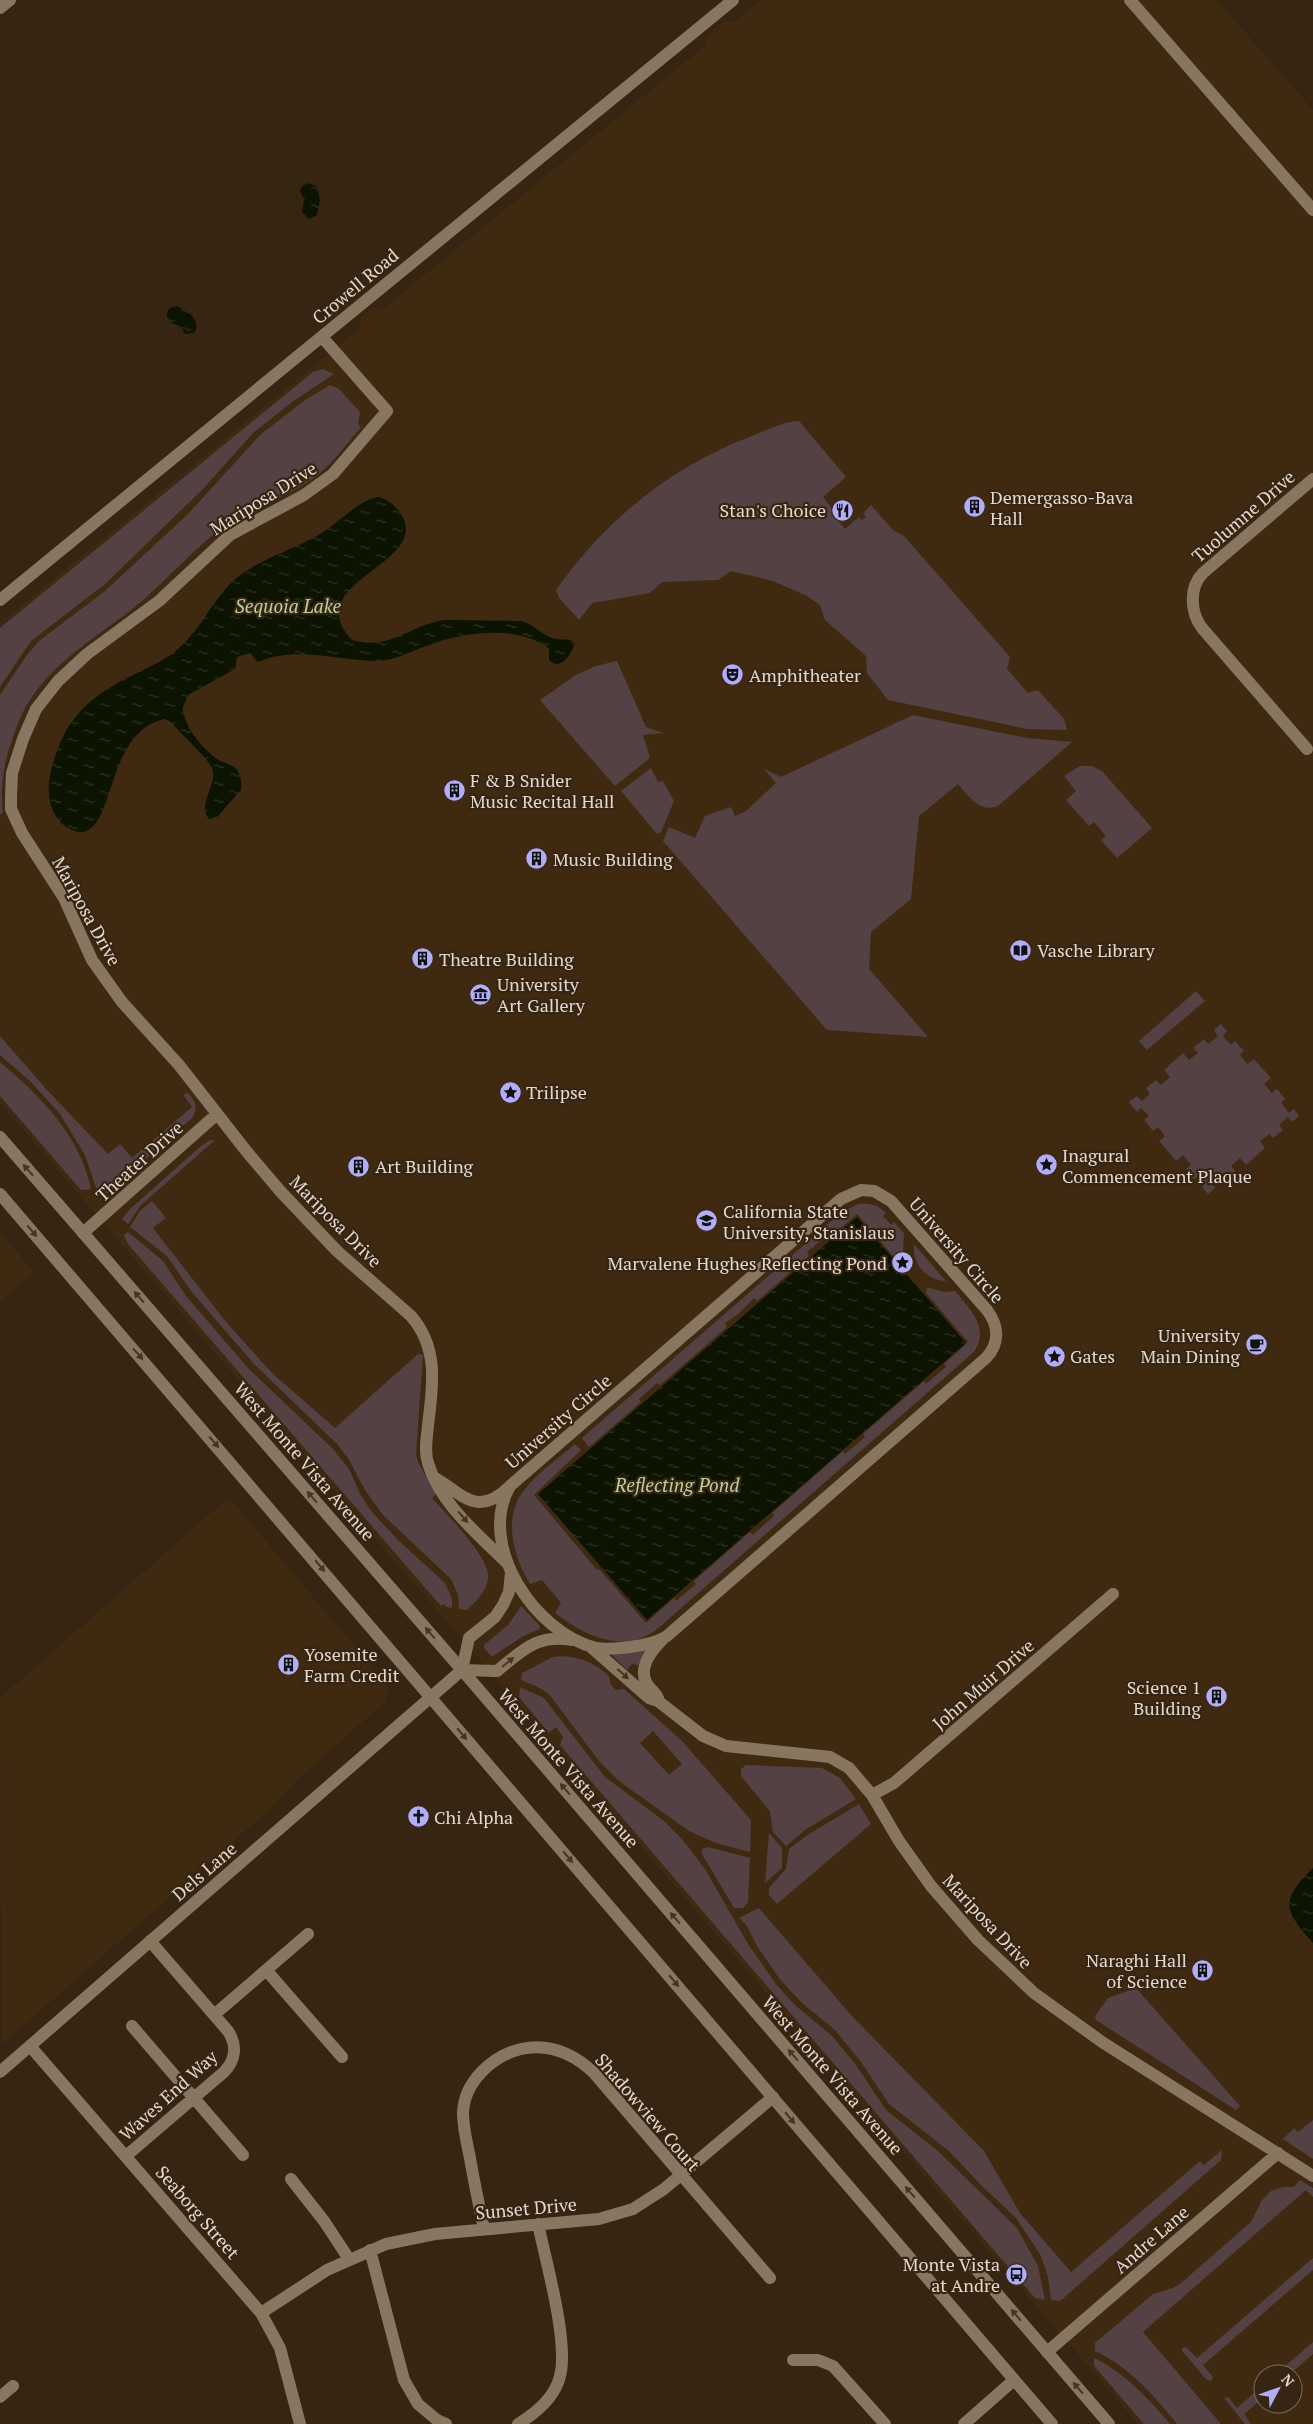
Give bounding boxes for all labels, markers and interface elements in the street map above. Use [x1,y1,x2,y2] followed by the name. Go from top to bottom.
[307,243,403,329] street label: Crowell Road
[205,456,321,540] street label: Mariposa Drive
[1186,465,1300,567] street label: Tuolumne Drive
[990,485,1133,530] place label: Demergasso-Bava Hall
[962,495,986,519] building icon: Demergasso-Bava Hall
[720,498,826,522] place label: Stan's Choice
[830,498,854,522] restaurant icon: Stan's Choice
[235,593,342,618] water label: Sequoia Lake
[721,663,745,687] theatre icon: Amphitheater
[749,663,861,687] place label: Amphitheater
[470,768,615,813] place label: F & B Snider Music Recital Hall
[442,778,466,802] building icon: F & B Snider Music Recital Hall
[525,847,549,871] building icon: Music Building
[553,847,673,871] place label: Music Building
[47,852,127,970] street label: Mariposa Drive
[1009,938,1033,962] library icon: Vasche Library
[1037,938,1155,962] place label: Vasche Library
[411,947,435,971] building icon: Theatre Building
[439,947,574,971] place label: Theatre Building
[497,972,586,1017] place label: University Art Gallery
[469,982,493,1006] museum icon: University Art Gallery
[498,1080,522,1104] place icon: Trilipse
[526,1080,587,1104] place label: Trilipse
[90,1115,188,1207] street label: Theater Drive
[1062,1143,1252,1188] place label: Inagural Commencement Plaque
[1034,1153,1058,1177] place icon: Inagural Commencement Plaque
[347,1154,371,1178] building icon: Art Building
[375,1154,474,1178] place label: Art Building
[23,1164,34,1177] one-way arrow
[285,1170,387,1272] street label: Mariposa Drive
[904,1192,1010,1308] street label: University Circle
[723,1199,895,1244] place label: California State University, Stanislaus
[695,1209,719,1233] school or university icon: California State University, Stanislaus
[26,1224,38,1236] one-way arrow
[608,1251,887,1275] place label: Marvalene Hughes Reflecting Pond
[891,1251,915,1275] place icon: Marvalene Hughes Reflecting Pond
[133,1292,145,1304] one-way arrow
[1140,1323,1241,1368] place label: University Main Dining
[1244,1333,1268,1357] cafe icon: University Main Dining
[1042,1344,1066,1368] place icon: Gates
[1070,1344,1115,1368] place label: Gates
[132,1348,143,1360] one-way arrow
[500,1368,616,1474] street label: University Circle
[229,1376,381,1546] street label: West Monte Vista Avenue
[208,1436,219,1448] one-way arrow
[614,1472,740,1497] water label: Reflecting Pond
[306,1491,318,1503] one-way arrow
[457,1511,468,1524] one-way arrow
[314,1559,325,1572] one-way arrow
[425,1626,436,1639] one-way arrow
[927,1633,1039,1735] street label: John Muir Drive
[304,1642,400,1687] place label: Yosemite Farm Credit
[276,1652,300,1676] building icon: Yosemite Farm Credit
[501,1657,514,1668] one-way arrow
[616,1668,628,1680] one-way arrow
[1127,1675,1202,1720] place label: Science 1 Building
[493,1683,645,1853] street label: West Monte Vista Avenue
[1205,1685,1229,1709] building icon: Science 1 Building
[457,1727,468,1740] one-way arrow
[559,1783,570,1796] one-way arrow
[406,1805,430,1829] church icon: Chi Alpha
[434,1805,513,1829] place label: Chi Alpha
[167,1836,241,1906] street label: Dels Lane
[562,1851,574,1863] one-way arrow
[938,1868,1038,1974] street label: Mariposa Drive
[670,1912,681,1925] one-way arrow
[1086,1948,1187,1993] place label: Naraghi Hall of Science
[1191,1958,1215,1982] building icon: Naraghi Hall of Science
[668,1974,679,1987] one-way arrow
[757,1990,909,2160] street label: West Monte Vista Avenue
[114,2044,223,2145] street label: Waves End Way
[590,2048,706,2176] street label: Shadowview Court
[787,2049,798,2062] one-way arrow
[785,2111,796,2124] one-way arrow
[151,2160,245,2264] street label: Seaborg Street
[904,2185,915,2198] one-way arrow
[474,2192,578,2224] street label: Sunset Drive
[1108,2200,1194,2278] street label: Andre Lane
[903,2252,1000,2297] place label: Monte Vista at Andre
[1004,2262,1028,2286] bus stop icon: Monte Vista at Andre
[1010,2309,1021,2322] one-way arrow
[1253,2364,1303,2414] north arrow
[1278,2370,1299,2391] text: N
[1073,2382,1084,2394] one-way arrow

